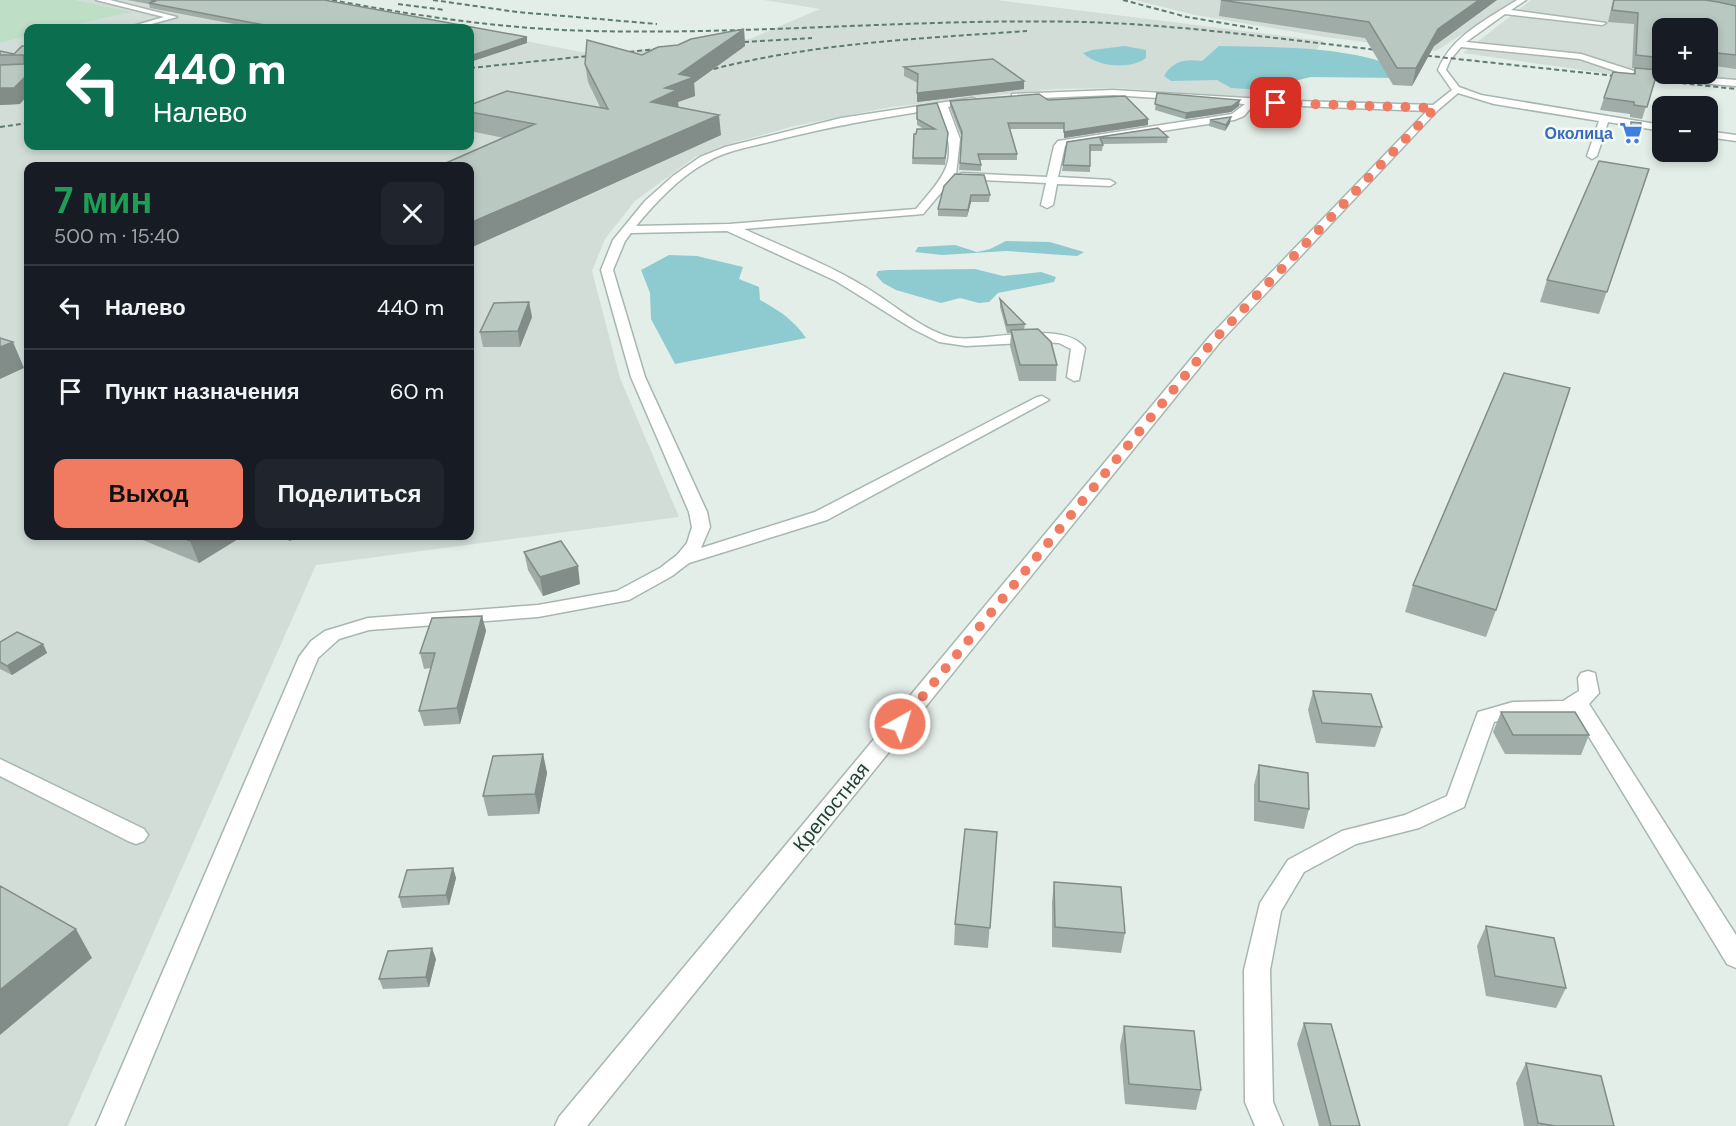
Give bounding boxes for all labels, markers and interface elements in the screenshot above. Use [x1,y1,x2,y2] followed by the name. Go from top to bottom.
[1652,18,1718,162] map controls
[1652,18,1718,84] button: +
[153,42,287,97] text: 440 m
[54,48,132,126] icon: left
[1250,77,1301,128] pin
[1259,86,1292,119] icon: arrive
[153,95,247,130] text: Налево
[1652,96,1718,162] button: −
[1618,120,1644,146] supermarket icon: Околица
[1544,123,1613,144] place label: Околица
[54,177,152,224] text: 7 мин
[381,182,444,245] button: close
[54,223,180,249] text: 500 m · 15:40
[54,291,87,324] icon: left
[105,293,186,322] text: Налево
[377,293,444,322] text: 440 m
[54,375,87,408] icon: arrive
[105,377,300,406] text: Пункт назначения
[390,377,444,406] text: 60 m
[54,459,243,528] button: Выход
[255,459,444,528] button: Поделиться
[868,692,932,756] position arrow
[787,757,875,857] street label: Крепостная

